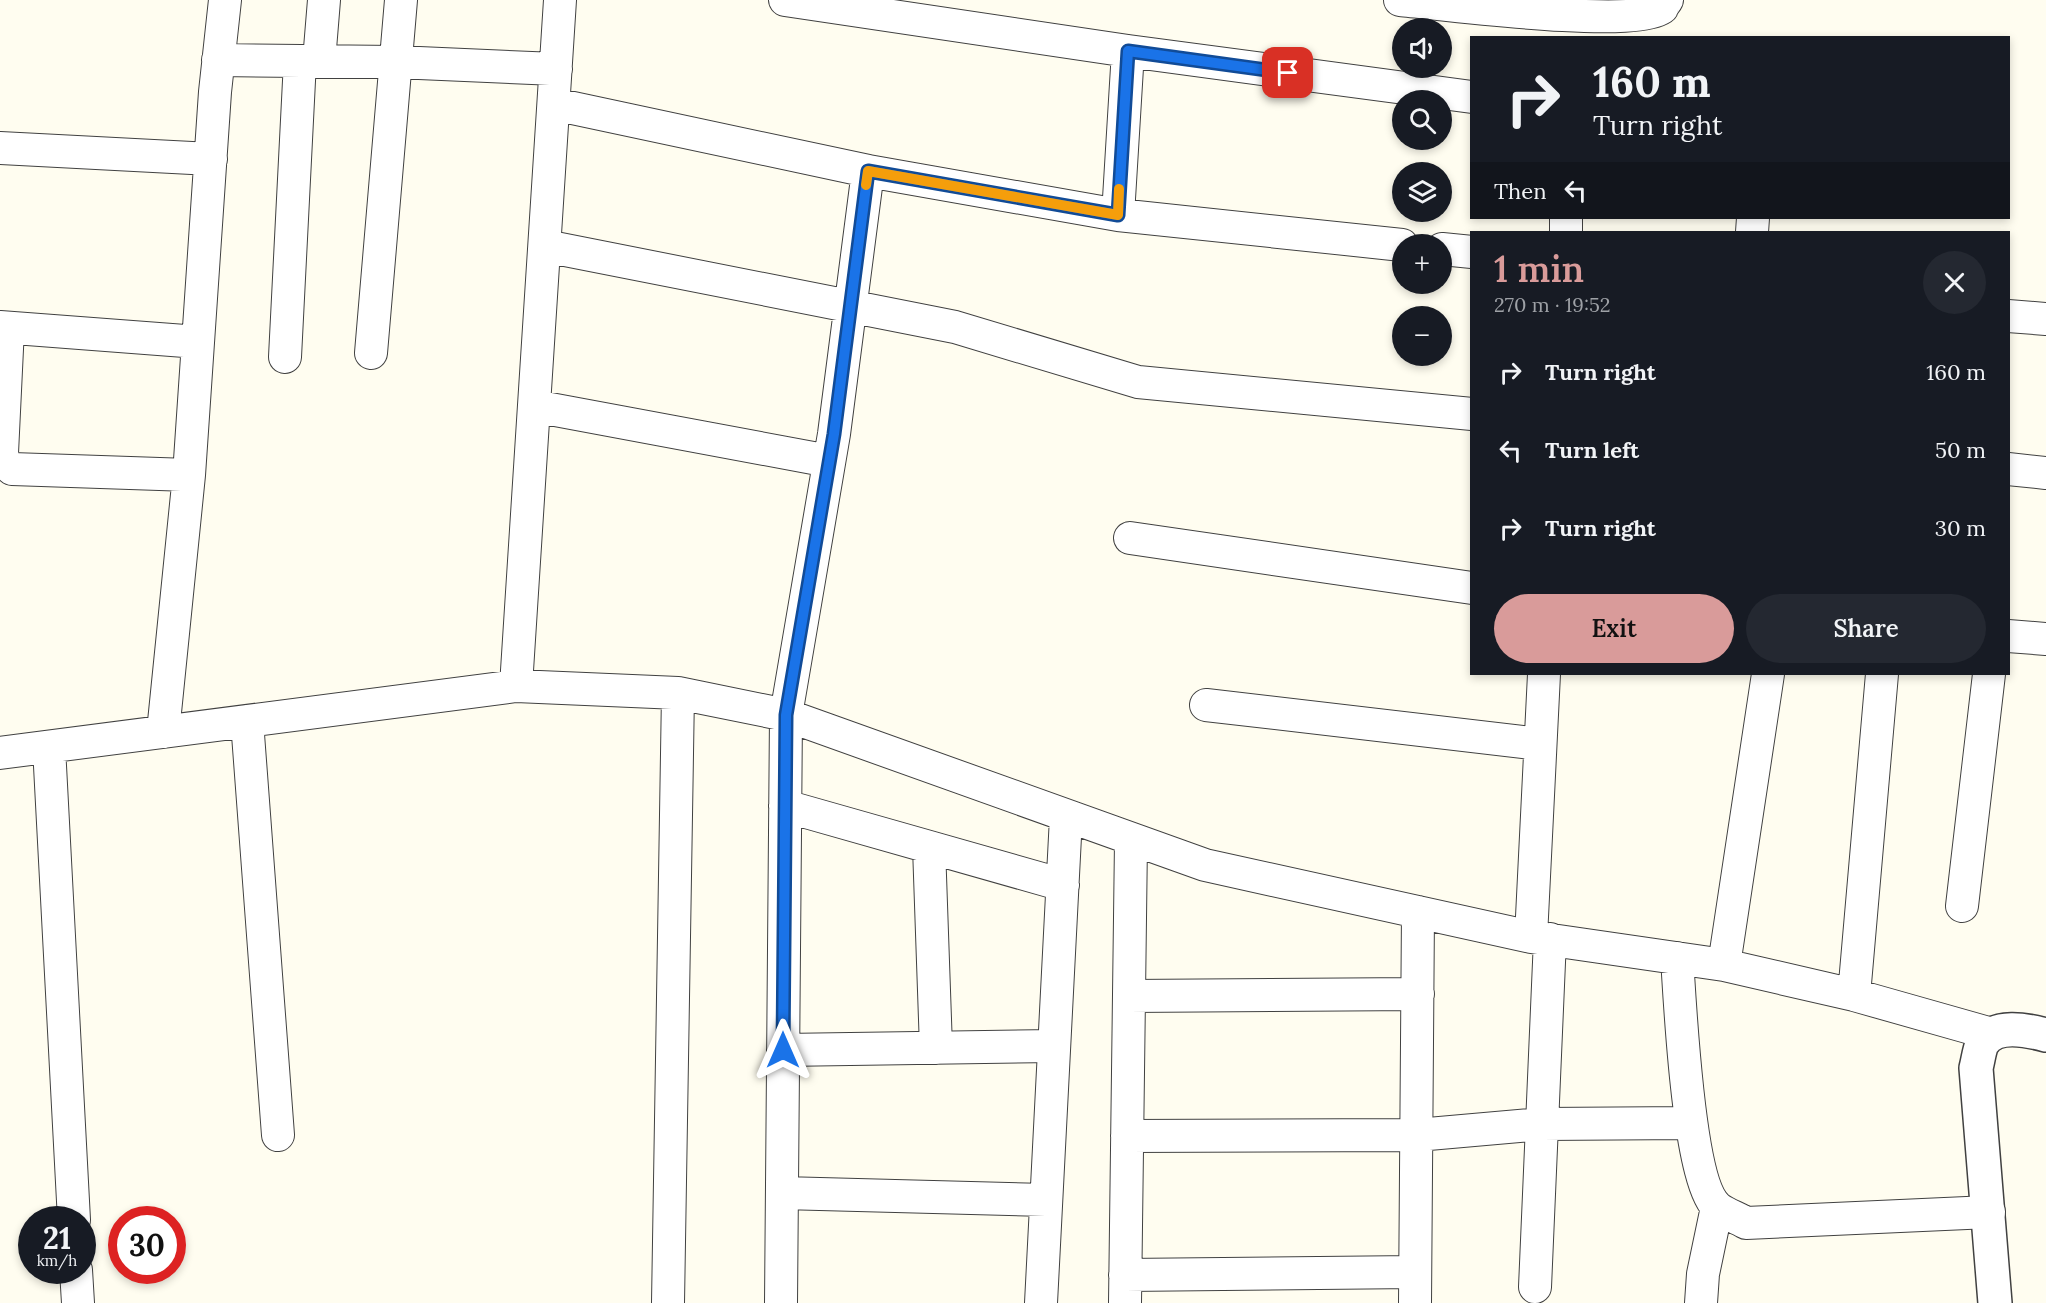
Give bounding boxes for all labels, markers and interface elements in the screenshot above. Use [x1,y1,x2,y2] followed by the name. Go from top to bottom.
[1392,18,1452,366] map controls
[1392,18,1452,78] button: sound
[1262,47,1313,98] pin
[1593,55,1711,109] text: 160 m
[1271,56,1304,89] icon: arrive
[1494,60,1572,138] icon: right
[1392,90,1452,150] button: search
[1593,108,1722,142] text: Turn right
[1392,162,1452,222] button: layers
[1559,174,1592,207] icon: left
[1494,177,1547,205] text: Then
[1392,234,1452,294] button: +
[1494,246,1584,292] text: 1 min
[1923,251,1986,314] button: close
[1494,292,1611,317] text: 270 m · 19:52
[1392,306,1452,366] button: −
[1494,356,1527,389] icon: right
[1545,358,1656,386] text: Turn right
[1926,358,1986,386] text: 160 m
[1494,434,1527,467] icon: left
[1545,436,1639,464] text: Turn left
[1935,436,1986,464] text: 50 m
[1494,512,1527,545] icon: right
[1545,514,1656,542] text: Turn right
[1935,514,1986,542] text: 30 m
[1494,594,1734,663] button: Exit
[1746,594,1986,663] button: Share
[751,1018,815,1082] position arrow
[108,1206,186,1284] speed limit sign: 30
[43,1219,71,1257] text: 21
[37,1251,77,1270] text: km/h

